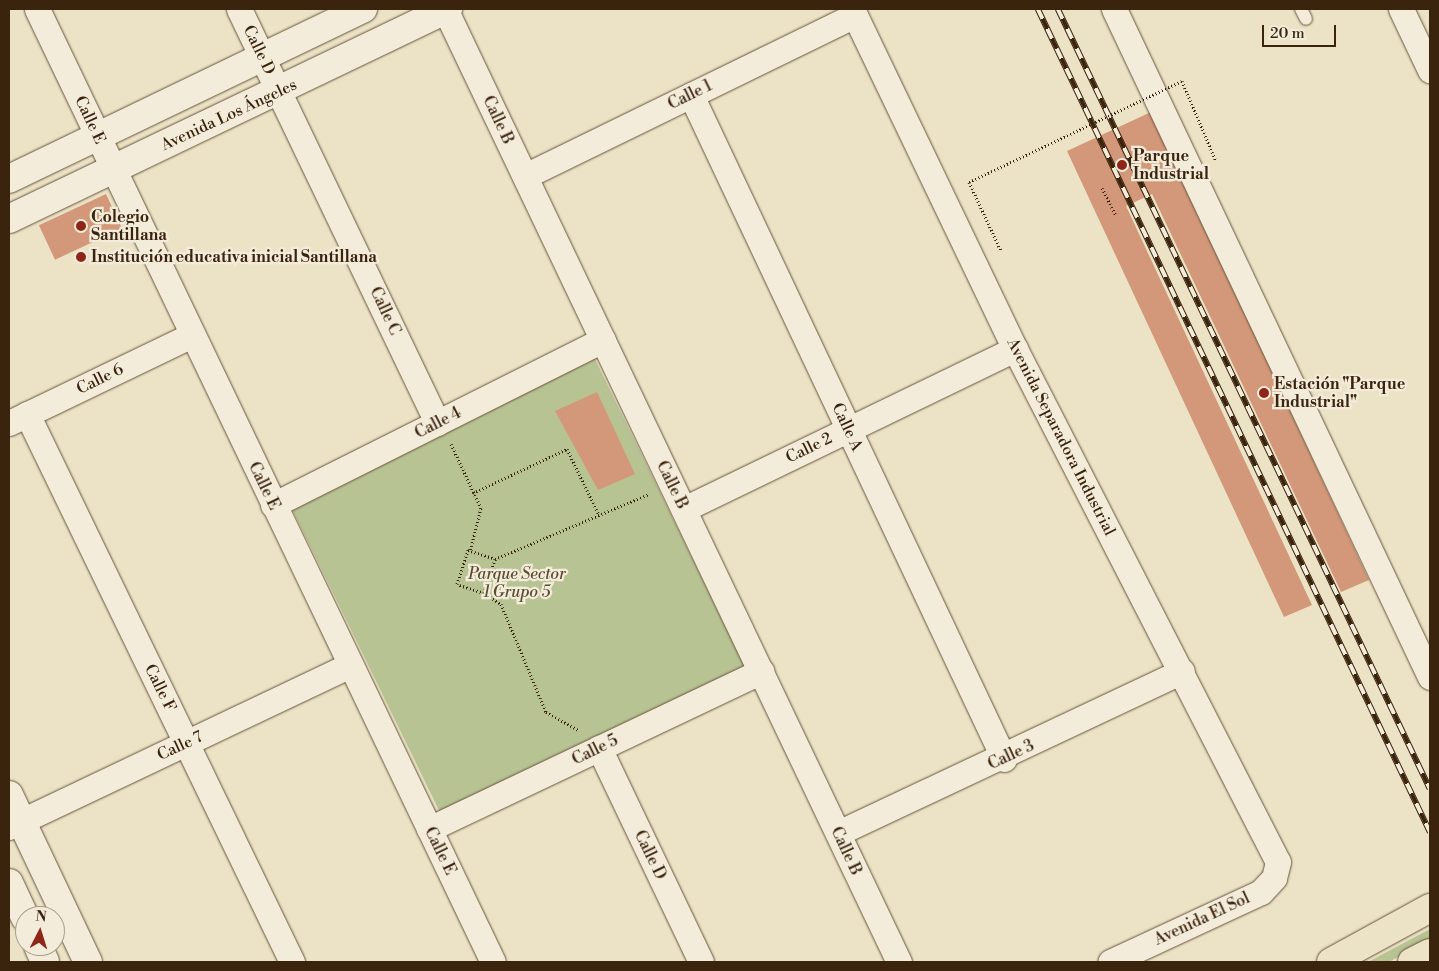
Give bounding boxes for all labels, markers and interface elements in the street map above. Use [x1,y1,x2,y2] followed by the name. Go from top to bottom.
[1264,15,1338,47] scale bar
[239,22,279,78] street label: Calle D
[1270,24,1305,43] text: 20 m
[158,75,300,155] street label: Avenida Los Ángeles
[665,76,715,114] street label: Calle 1
[71,93,109,147] street label: Calle E
[478,93,518,147] street label: Calle B
[1133,146,1209,184] place label: Parque Industrial
[1115,158,1129,172] marker: Parque Industrial
[91,207,167,245] place label: Colegio Santillana
[75,220,87,232] marker: Colegio Santillana
[91,247,377,267] place label: Institución educativa inicial Santillana
[75,251,87,263] marker: Institución educativa inicial Santillana
[366,284,404,338] street label: Calle C
[1003,335,1119,539] street label: Avenida Separadora Industrial
[73,359,127,399] street label: Calle 6
[1274,374,1405,412] place label: Estación "Parque Industrial"
[1258,387,1270,399] marker: Estación "Parque Industrial"
[828,400,866,454] street label: Calle A
[412,403,464,443] street label: Calle 4
[783,429,835,467] street label: Calle 2
[652,458,692,512] street label: Calle B
[244,459,284,513] street label: Calle E
[468,564,566,602] park label: Parque Sector 1 Grupo 5
[140,661,180,715] street label: Calle F
[154,727,206,765] street label: Calle 7
[569,731,621,769] street label: Calle 5
[985,736,1037,774] street label: Calle 3
[420,824,460,878] street label: Calle E
[826,824,866,878] street label: Calle B
[630,827,670,883] street label: Calle D
[1151,888,1253,950] street label: Avenida El Sol
[15,906,65,956] north arrow
[35,908,48,927] text: N

